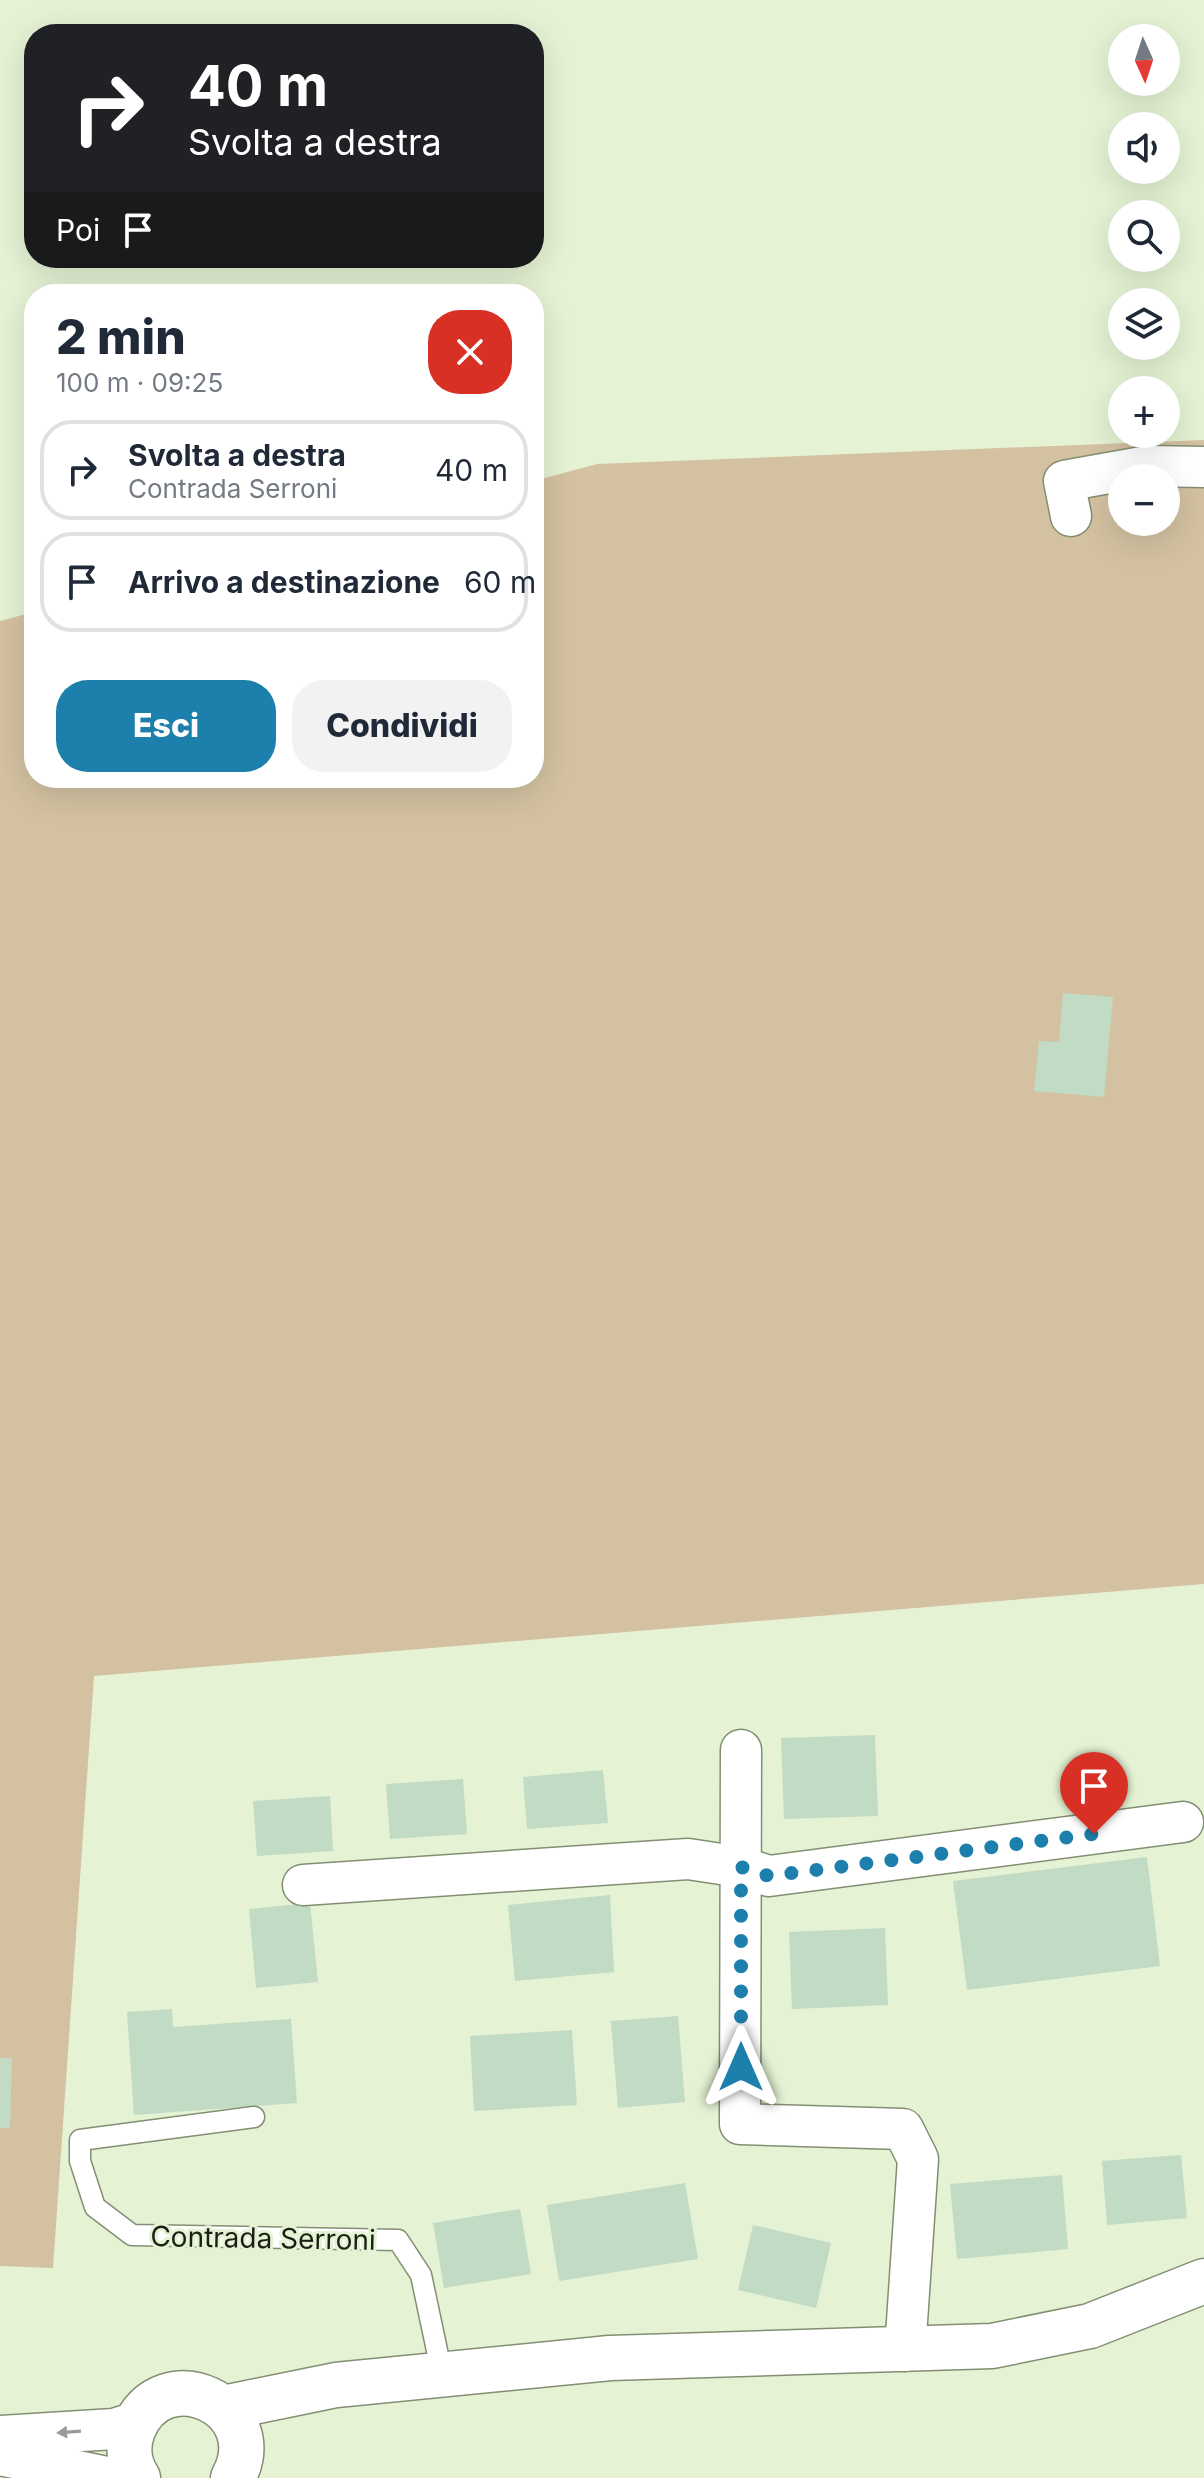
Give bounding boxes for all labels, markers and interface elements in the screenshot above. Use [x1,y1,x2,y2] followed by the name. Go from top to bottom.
[1108,24,1180,96] north arrow
[1108,24,1180,536] map controls
[188,52,328,120] text: 40 m
[56,56,160,160] icon: right
[1108,112,1180,184] button: sound
[188,120,442,164] text: Svolta a destra
[1108,200,1180,272] button: search
[116,208,160,252] icon: arrive
[56,212,100,248] text: Poi
[1108,288,1180,360] button: layers
[56,307,186,366] text: 2 min
[428,310,512,394] button: close
[56,367,223,398] text: 100 m · 09:25
[1108,376,1180,448] button: +
[128,437,346,473] text: Svolta a destra
[60,448,104,492] icon: right
[435,452,508,488] text: 40 m
[1108,464,1180,536] button: −
[128,473,337,504] text: Contrada Serroni
[60,560,104,604] icon: arrive
[128,564,440,600] text: Arrivo a destinazione
[464,564,536,600] text: 60 m
[56,680,276,772] button: Esci
[292,680,512,772] button: Condividi
[1060,1752,1128,1834] pin
[1072,1764,1116,1808] icon: arrive
[699,2025,783,2109] position arrow
[150,2219,376,2257] street label: Contrada Serroni
[56,2426,81,2439] one-way arrow

